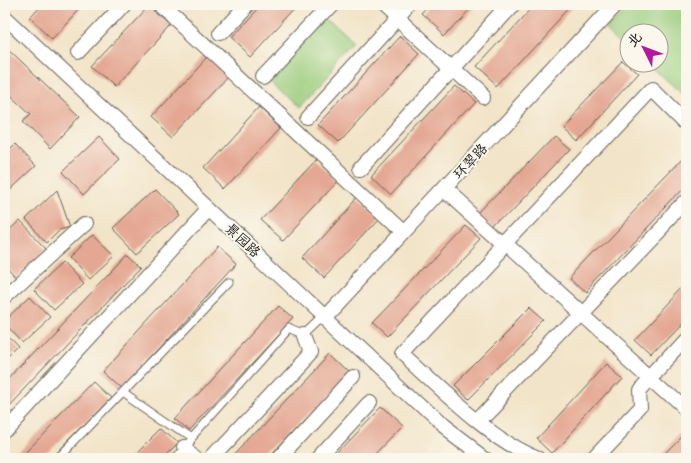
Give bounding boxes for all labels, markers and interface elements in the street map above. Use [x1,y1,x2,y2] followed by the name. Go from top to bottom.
[618,22,668,72] north arrow
[621,27,646,51] text: 北
[448,138,492,183] street label: 环翠路
[221,218,266,262] street label: 景园路

